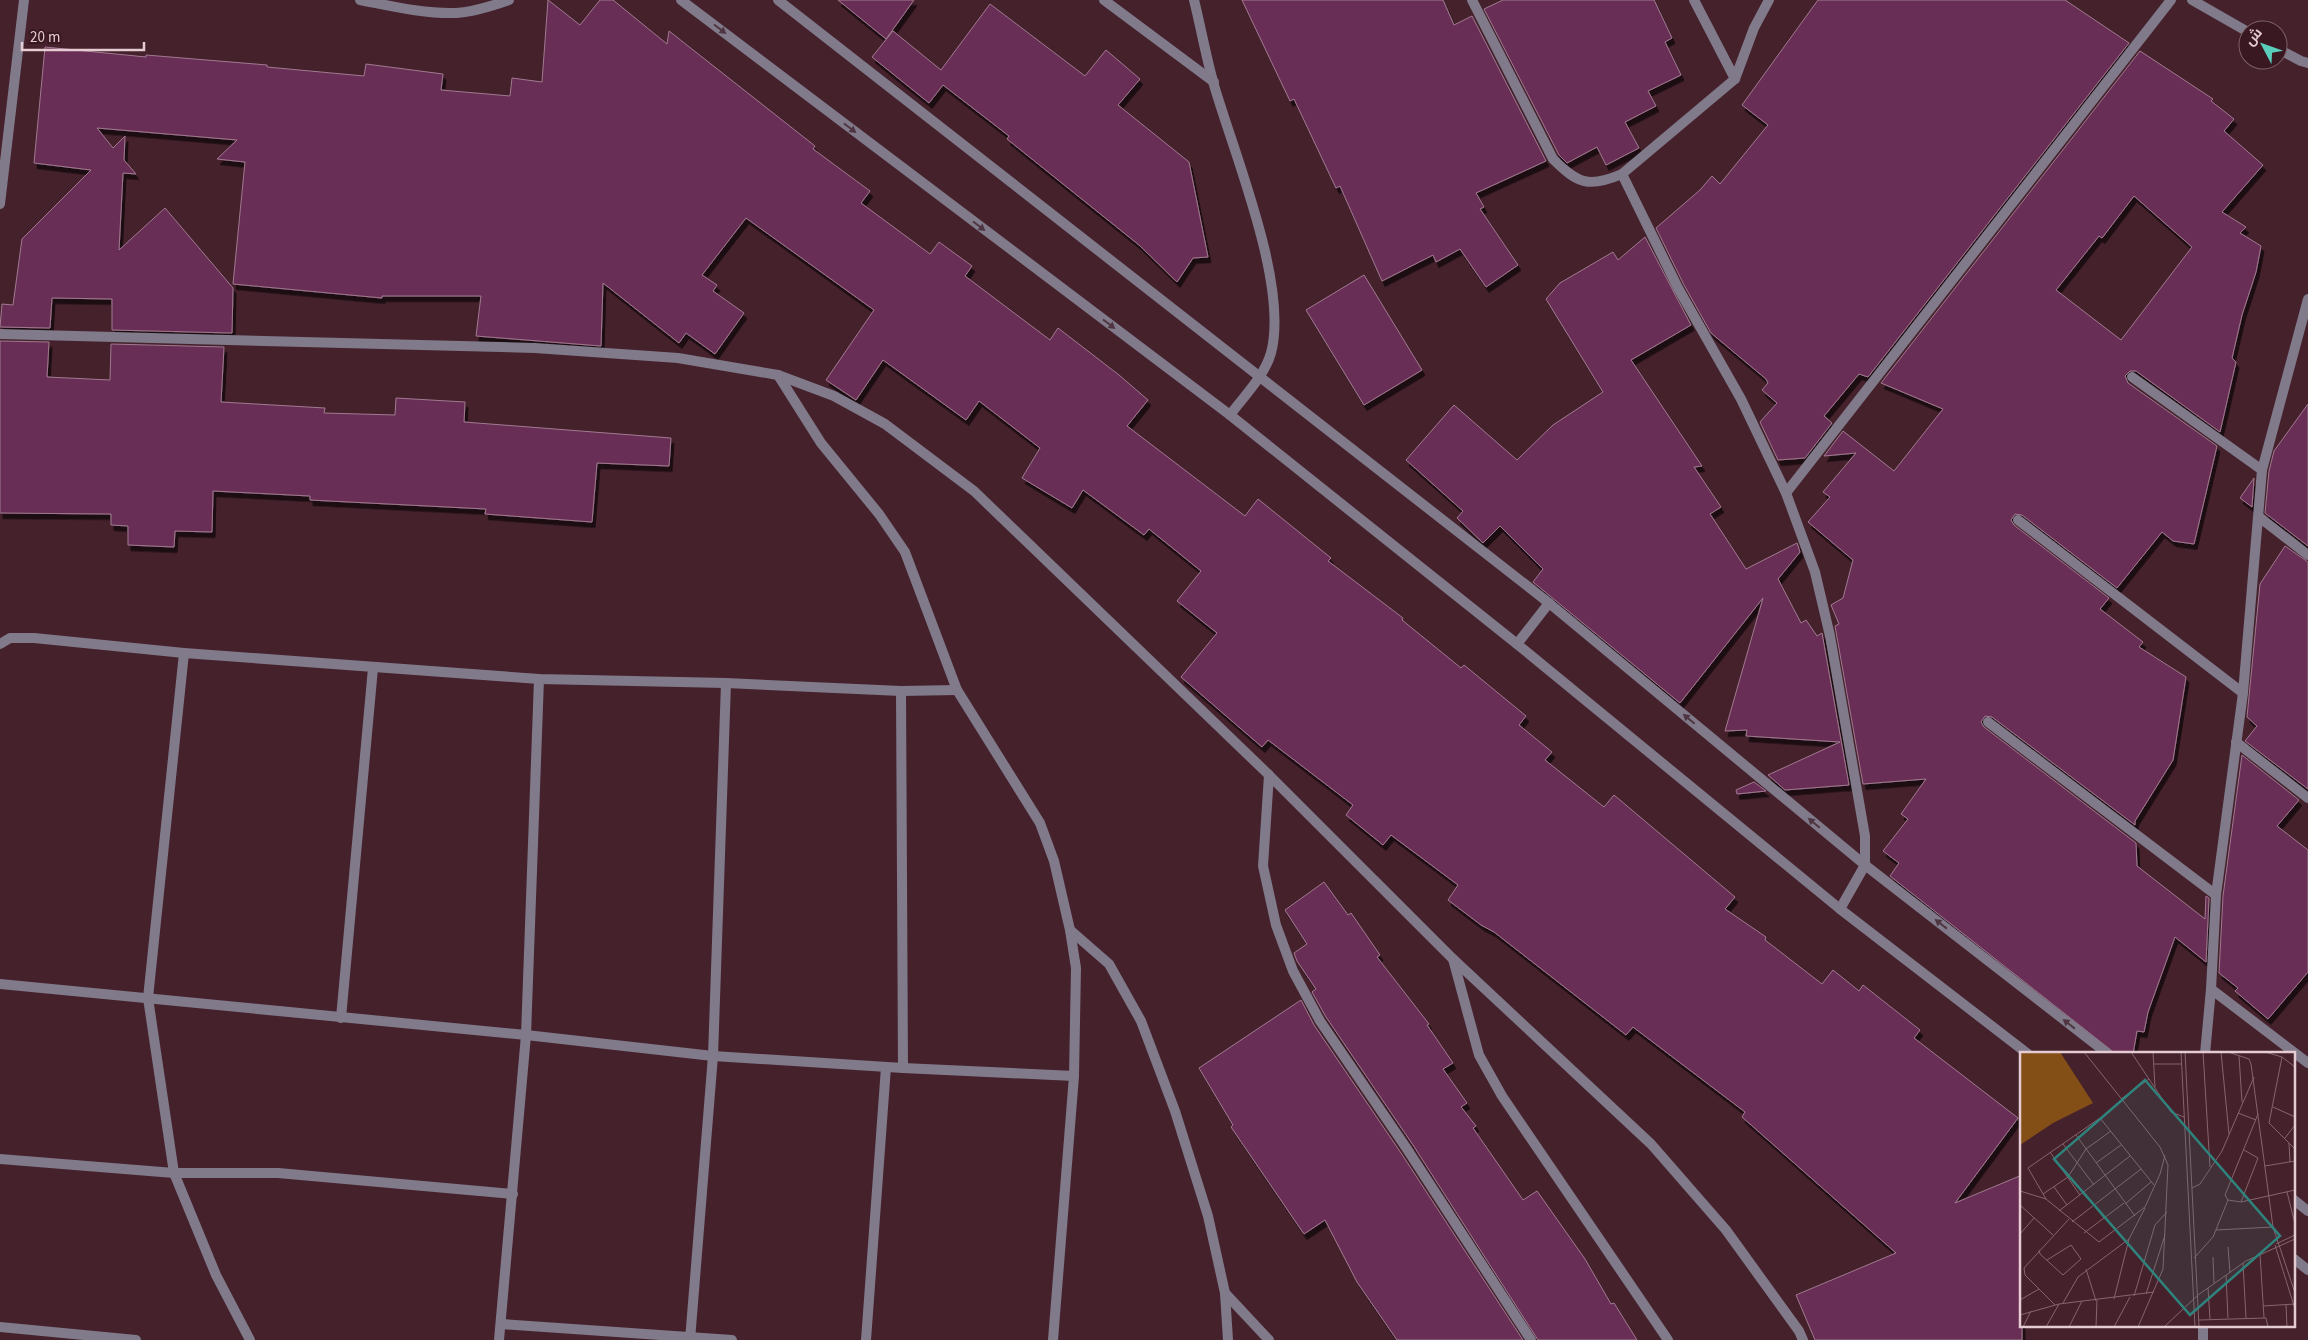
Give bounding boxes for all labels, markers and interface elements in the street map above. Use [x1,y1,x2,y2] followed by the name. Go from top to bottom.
[22,20,145,52] scale bar
[2238,20,2288,70] north arrow
[713,24,726,35] one-way arrow
[2241,24,2267,50] text: ش
[30,27,60,48] text: 20 m
[843,122,856,133] one-way arrow
[972,220,985,231] one-way arrow
[1102,319,1116,329] one-way arrow
[1683,714,1695,725] one-way arrow
[1808,817,1821,828] one-way arrow
[1934,919,1948,929] one-way arrow
[2063,1018,2076,1029] one-way arrow
[2020,1052,2296,1328] inset map

